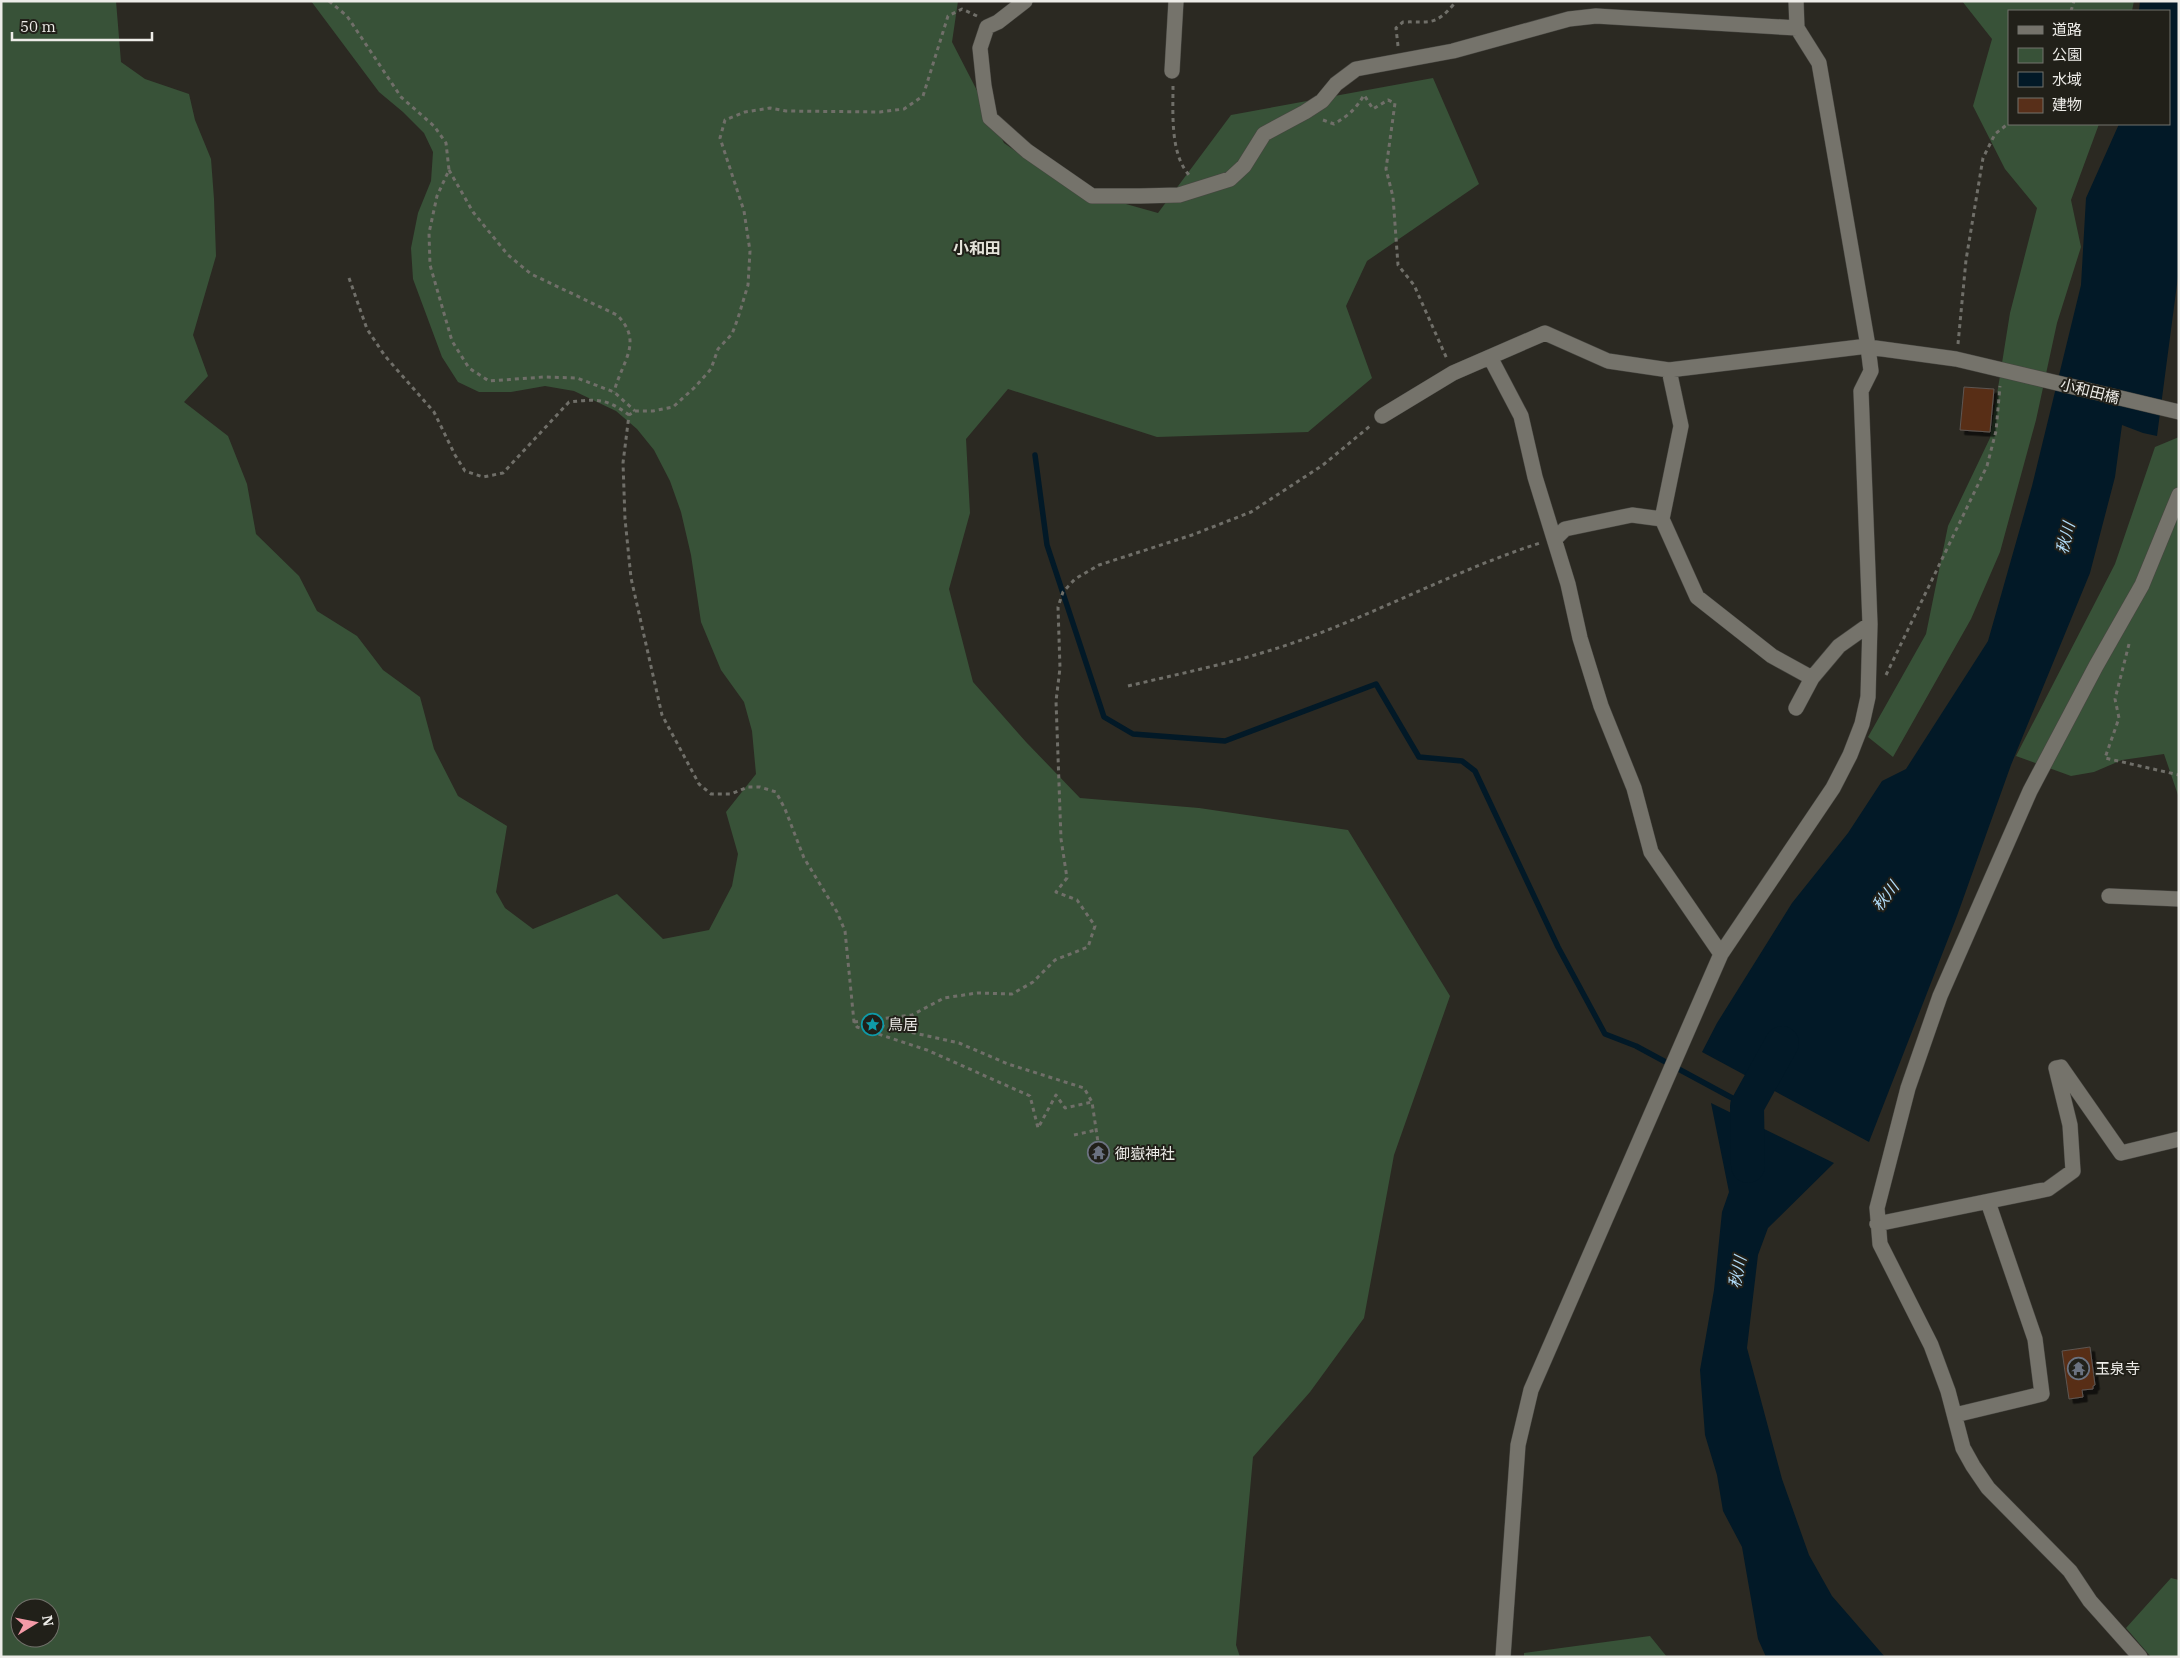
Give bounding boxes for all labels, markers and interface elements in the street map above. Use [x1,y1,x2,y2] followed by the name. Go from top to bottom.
[12,10,152,42] scale bar
[2008,10,2170,125] legend
[20,17,56,36] text: 50 m
[2052,20,2082,39] text: 道路
[2052,45,2082,64] text: 公園
[2052,70,2082,89] text: 水域
[2052,95,2082,114] text: 建物
[953,238,1001,258] district label: 小和田
[2059,375,2121,407] street label: 小和田橋
[2051,518,2079,556] water label: 秋川
[1867,876,1904,915] water label: 秋川
[860,1012,884,1036] place icon: 鳥居
[888,1015,918,1034] place label: 鳥居
[1087,1141,1111,1165] temple icon: 御嶽神社
[1115,1144,1175,1163] place label: 御嶽神社
[1724,1252,1751,1290] water label: 秋川
[2067,1356,2091,1380] temple icon: 玉泉寺
[2095,1359,2140,1378] place label: 玉泉寺
[10,1598,60,1648] north arrow
[38,1614,58,1628] text: N

